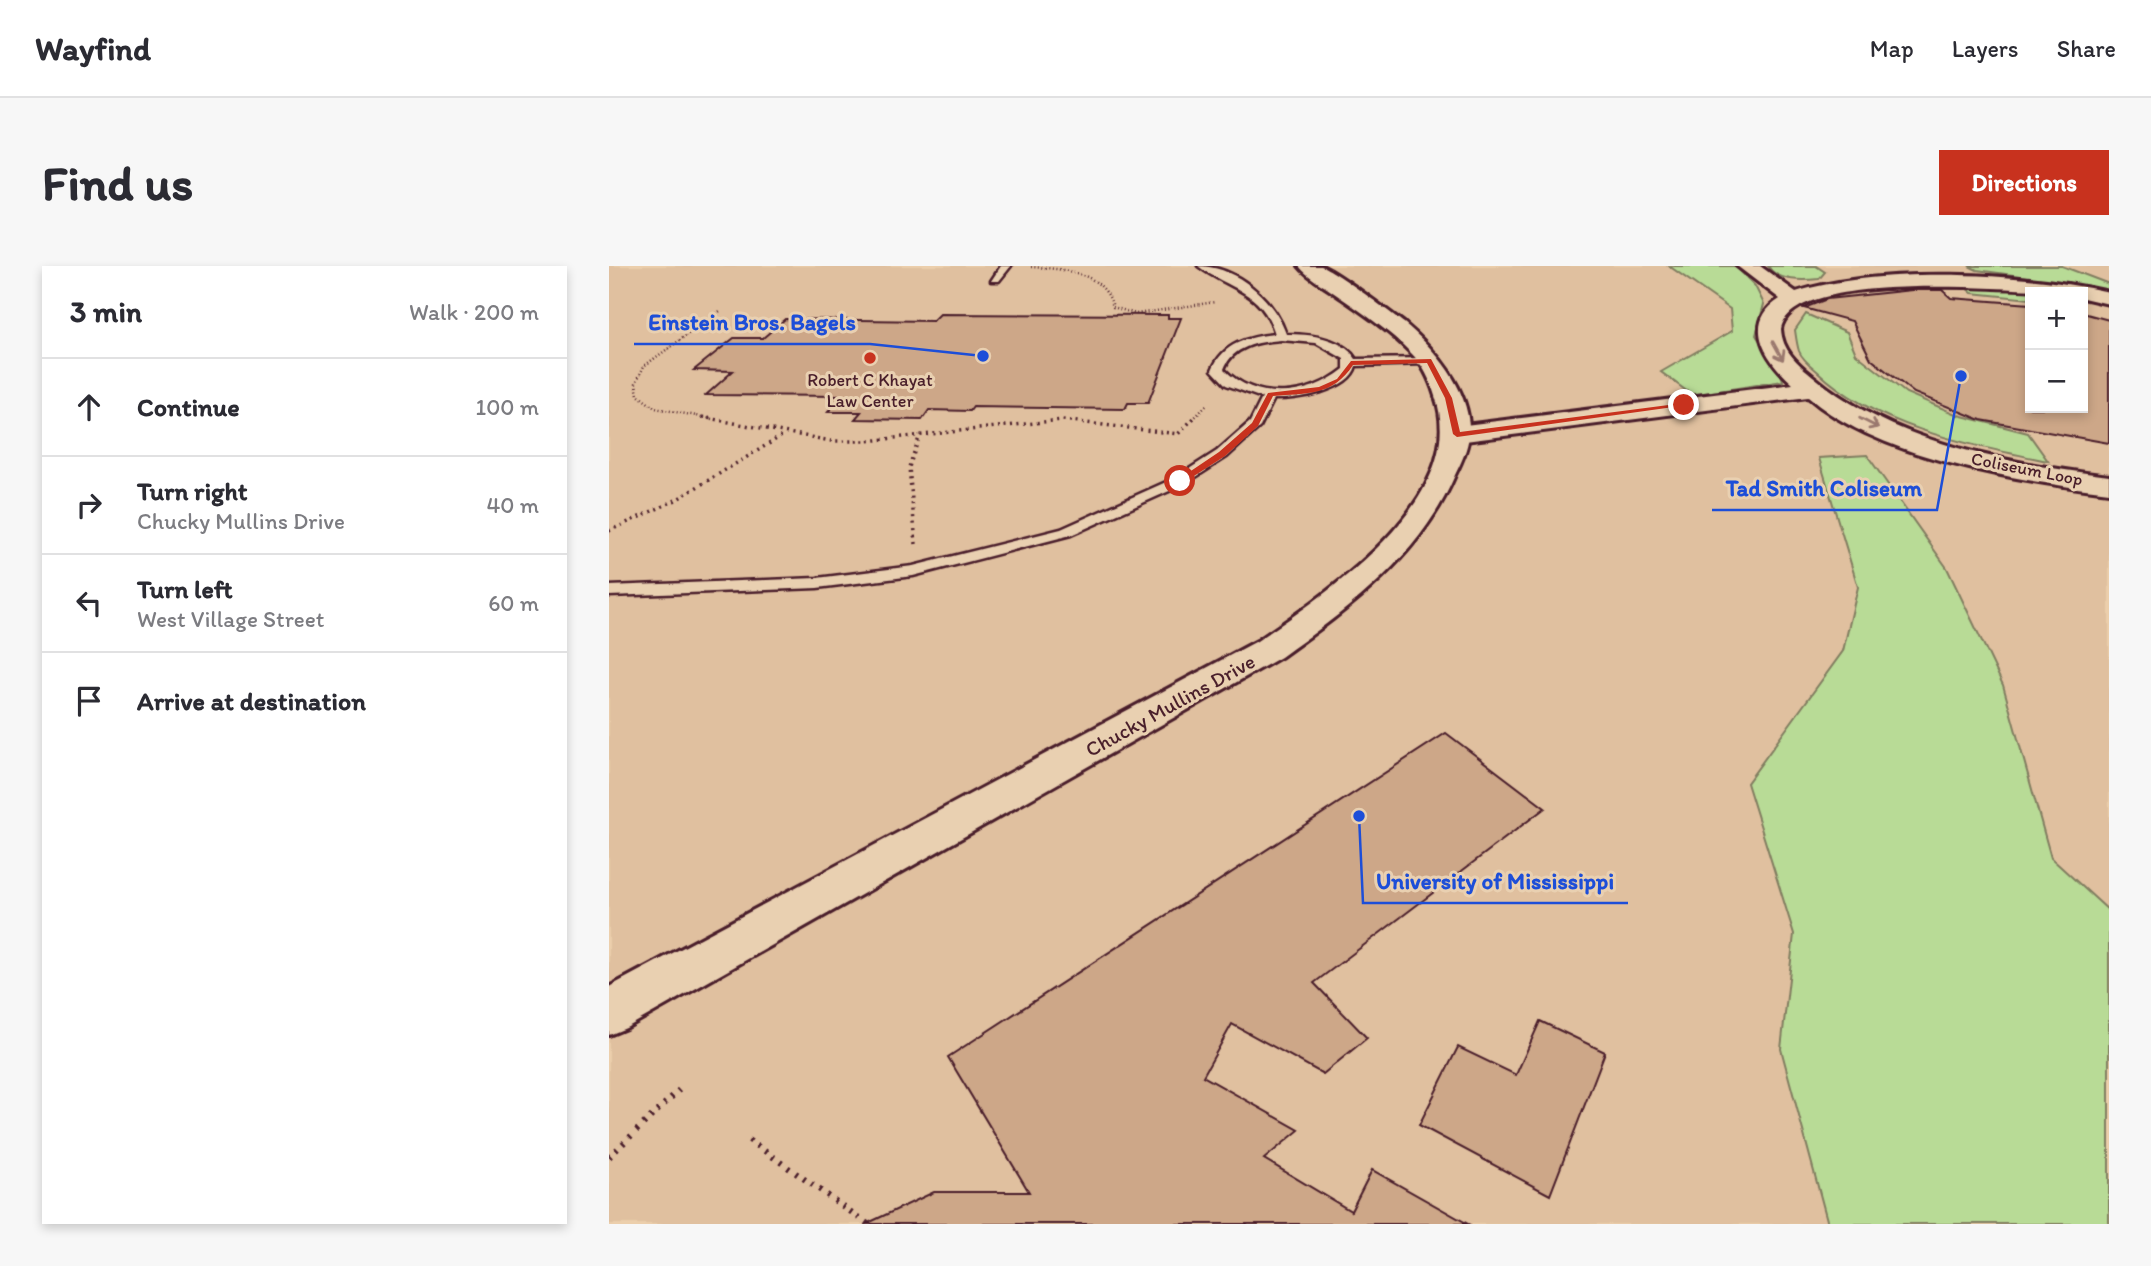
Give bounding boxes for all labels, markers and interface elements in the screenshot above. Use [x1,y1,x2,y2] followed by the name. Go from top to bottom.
[35,29,151,68] text: Wayfind
[1870,34,1914,63] text: Map
[1952,34,2019,63] text: Layers
[2057,34,2116,63] text: Share
[1939,150,2109,215] button: Directions
[42,153,193,212] text: Find us
[2025,287,2088,413] map controls
[2025,287,2088,350] button: +
[70,293,142,330] text: 3 min
[409,298,539,326] text: Walk · 200 m
[634,300,870,344] callout: Einstein Bros. Bagels
[648,308,856,336] text: Einstein Bros. Bagels
[1771,340,1785,360] one-way arrow
[862,350,878,366] marker: Robert C Khayat Law Center
[2025,350,2088,413] button: −
[807,369,933,412] place label: Robert C Khayat Law Center
[70,388,108,426] icon: ahead
[1668,389,1699,420] route end
[137,391,240,423] text: Continue
[475,393,539,421] text: 100 m
[1859,416,1879,430] one-way arrow
[1969,447,2085,491] street label: Coliseum Loop
[1164,465,1195,496] route start
[1712,466,1937,510] callout: Tad Smith Coliseum
[1725,474,1923,502] text: Tad Smith Coliseum
[137,475,248,507] text: Turn right
[70,486,108,524] icon: right
[486,491,539,519] text: 40 m
[137,507,345,535] text: Chucky Mullins Drive
[137,573,233,605] text: Turn left
[70,584,108,622] icon: left
[488,589,539,617] text: 60 m
[137,605,324,633] text: West Village Street
[1081,648,1259,762] street label: Chucky Mullins Drive
[70,682,108,720] icon: arrive
[137,685,366,717] text: Arrive at destination
[1363,859,1628,903] callout: University of Mississippi
[1376,867,1614,895] text: University of Mississippi

